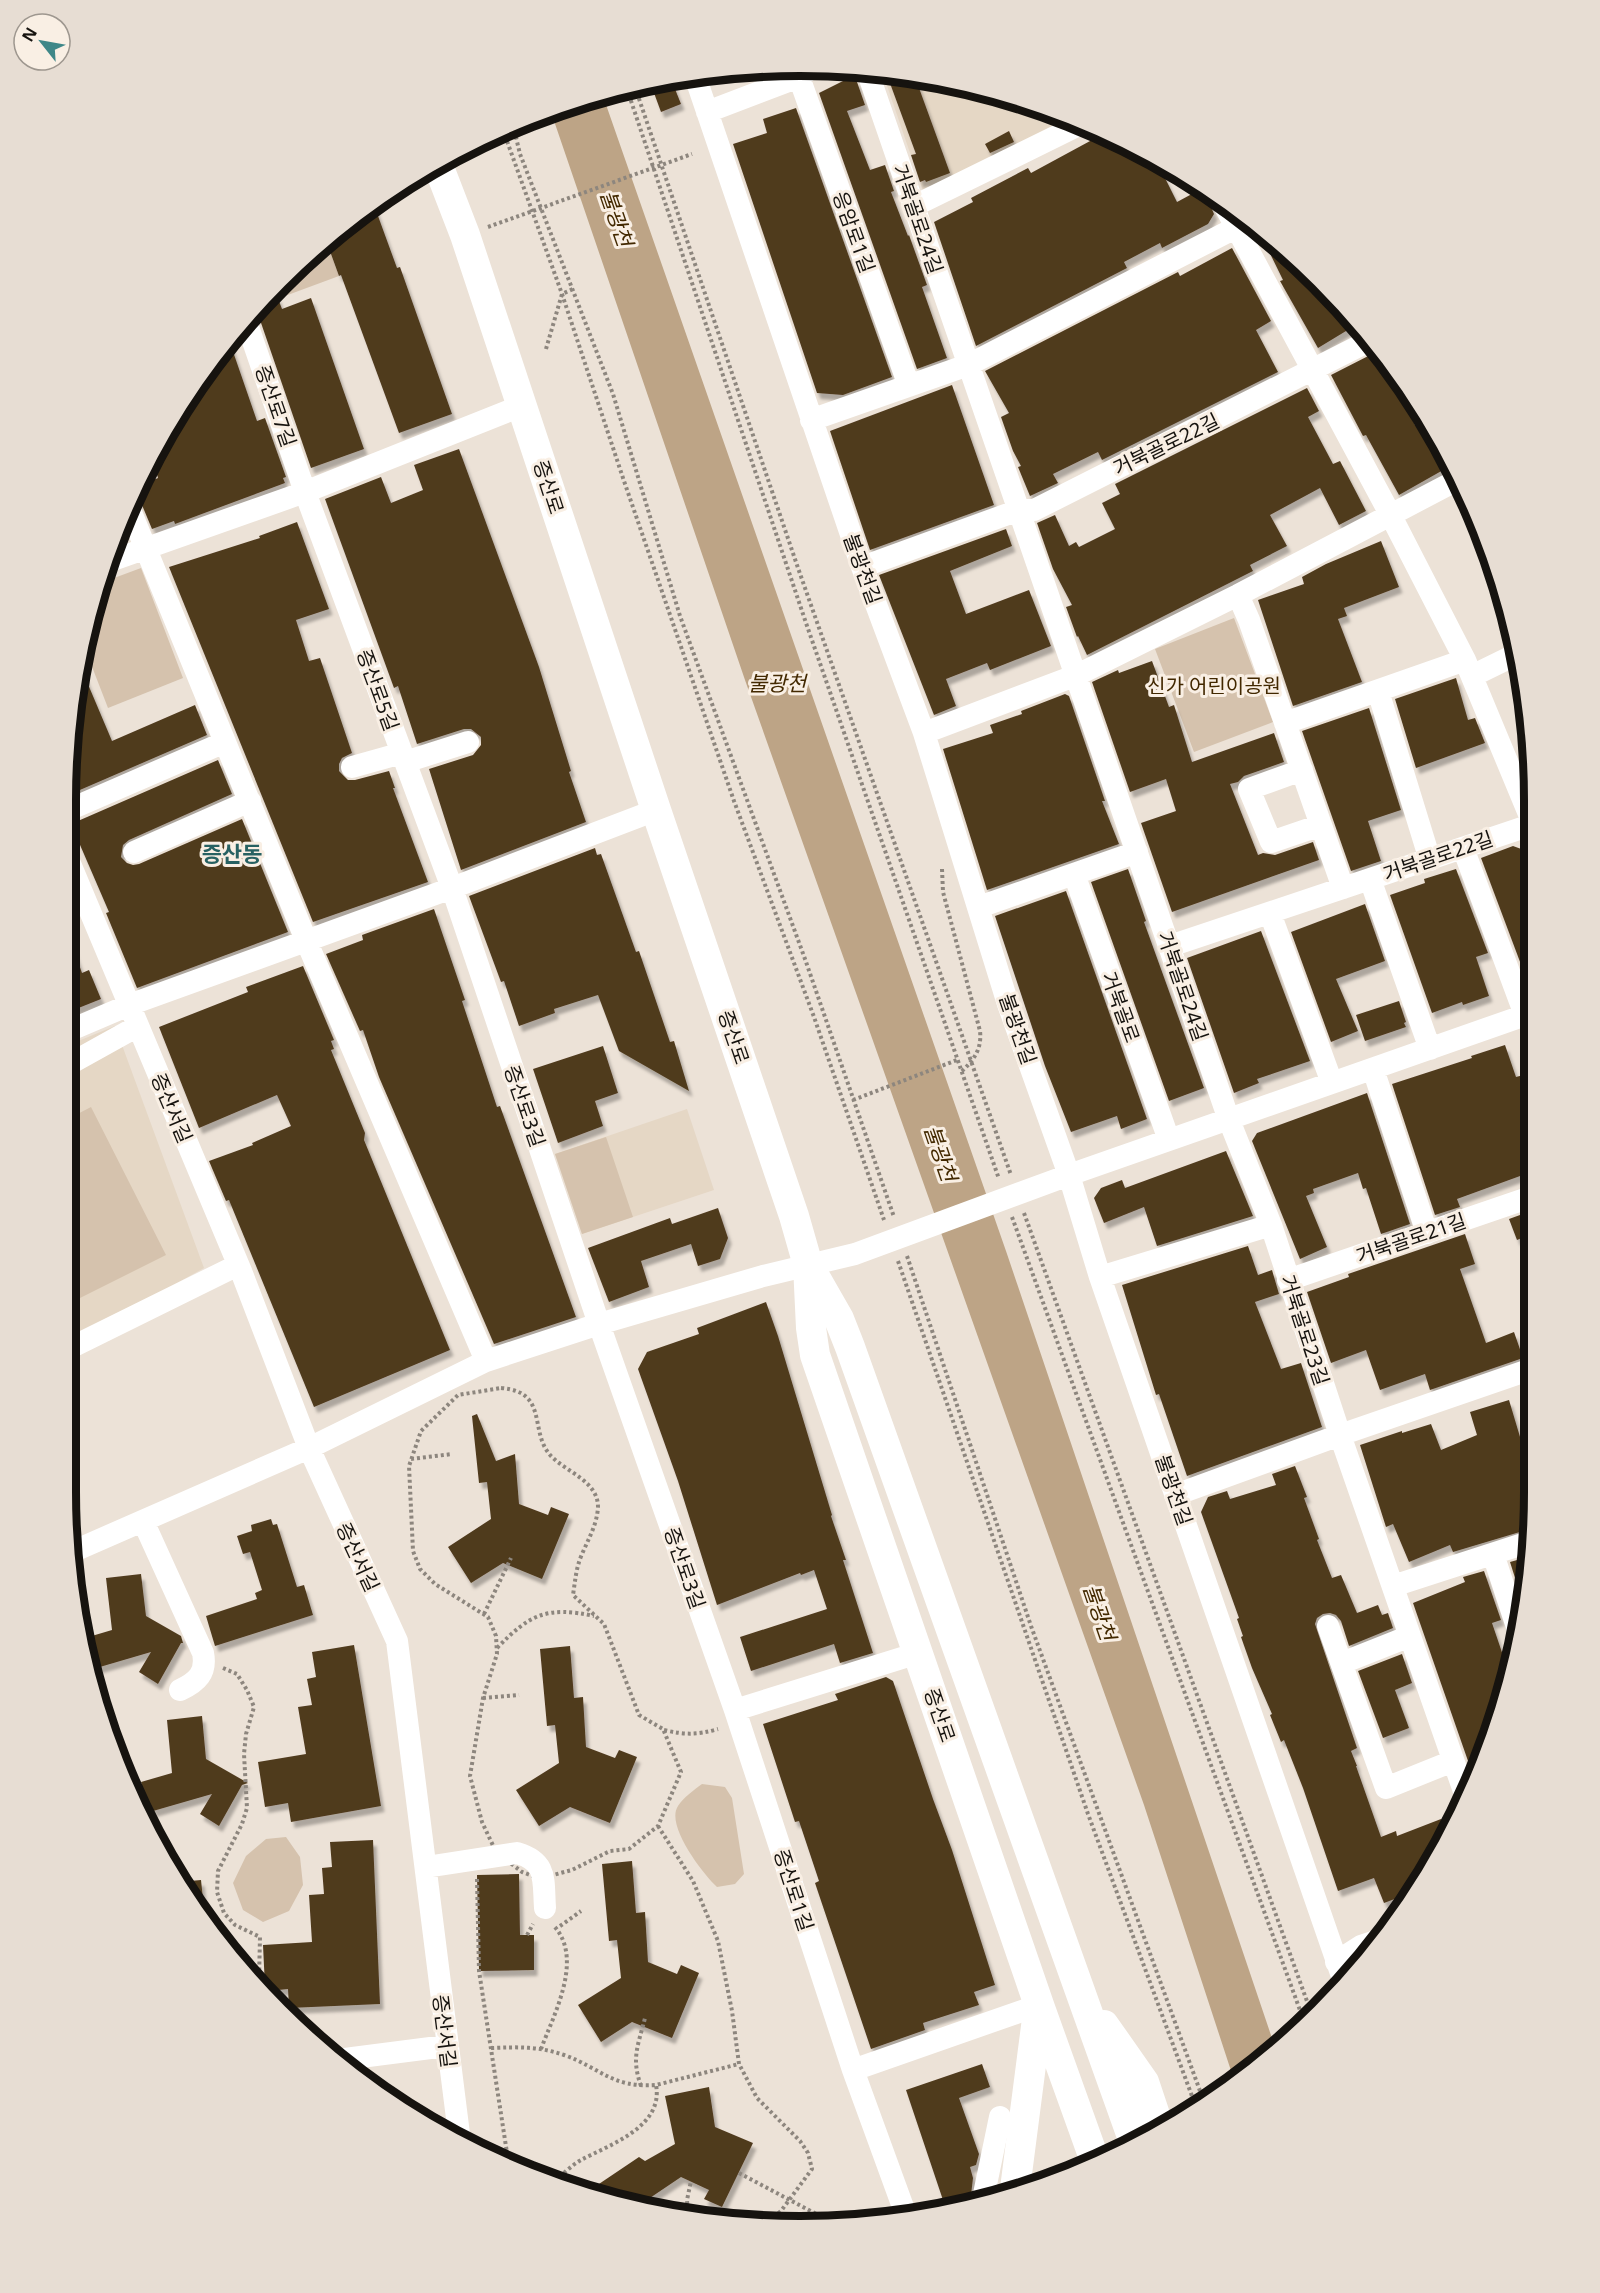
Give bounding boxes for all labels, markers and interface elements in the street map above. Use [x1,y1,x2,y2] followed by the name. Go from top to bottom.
[12,12,72,72] north arrow
[16,23,42,46] text: N
[887,160,949,278] street label: 거북골로24길
[594,186,641,252] water label: 불광천
[827,187,881,277] street label: 응암로1길
[249,361,303,451] street label: 증산로7길
[1108,407,1224,481] street label: 거북골로22길
[528,457,570,517] street label: 증산로
[838,530,888,608] street label: 불광천길
[351,645,405,735] street label: 증산로5길
[748,669,809,697] water label: 불광천
[1147,672,1281,699] park label: 신가 어린이공원
[1379,825,1497,887] street label: 거북골로22길
[202,838,262,868] district label: 증산동
[1152,927,1214,1045] street label: 거북골로24길
[1096,968,1146,1046] street label: 거북골로
[993,990,1043,1068] street label: 불광천길
[712,1007,756,1067] street label: 증산로
[498,1061,552,1151] street label: 증산로3길
[145,1069,199,1147] street label: 증산서길
[918,1121,965,1187] water label: 불광천
[1352,1207,1470,1269] street label: 거북골로21길
[1274,1271,1336,1389] street label: 거북골로23길
[1149,1451,1199,1529] street label: 불광천길
[330,1518,386,1596] street label: 증산서길
[658,1523,712,1613] street label: 증산로3길
[1077,1580,1124,1646] water label: 불광천
[918,1685,962,1745] street label: 증산로
[768,1845,820,1935] street label: 증산로1길
[427,1993,463,2069] street label: 증산서길

